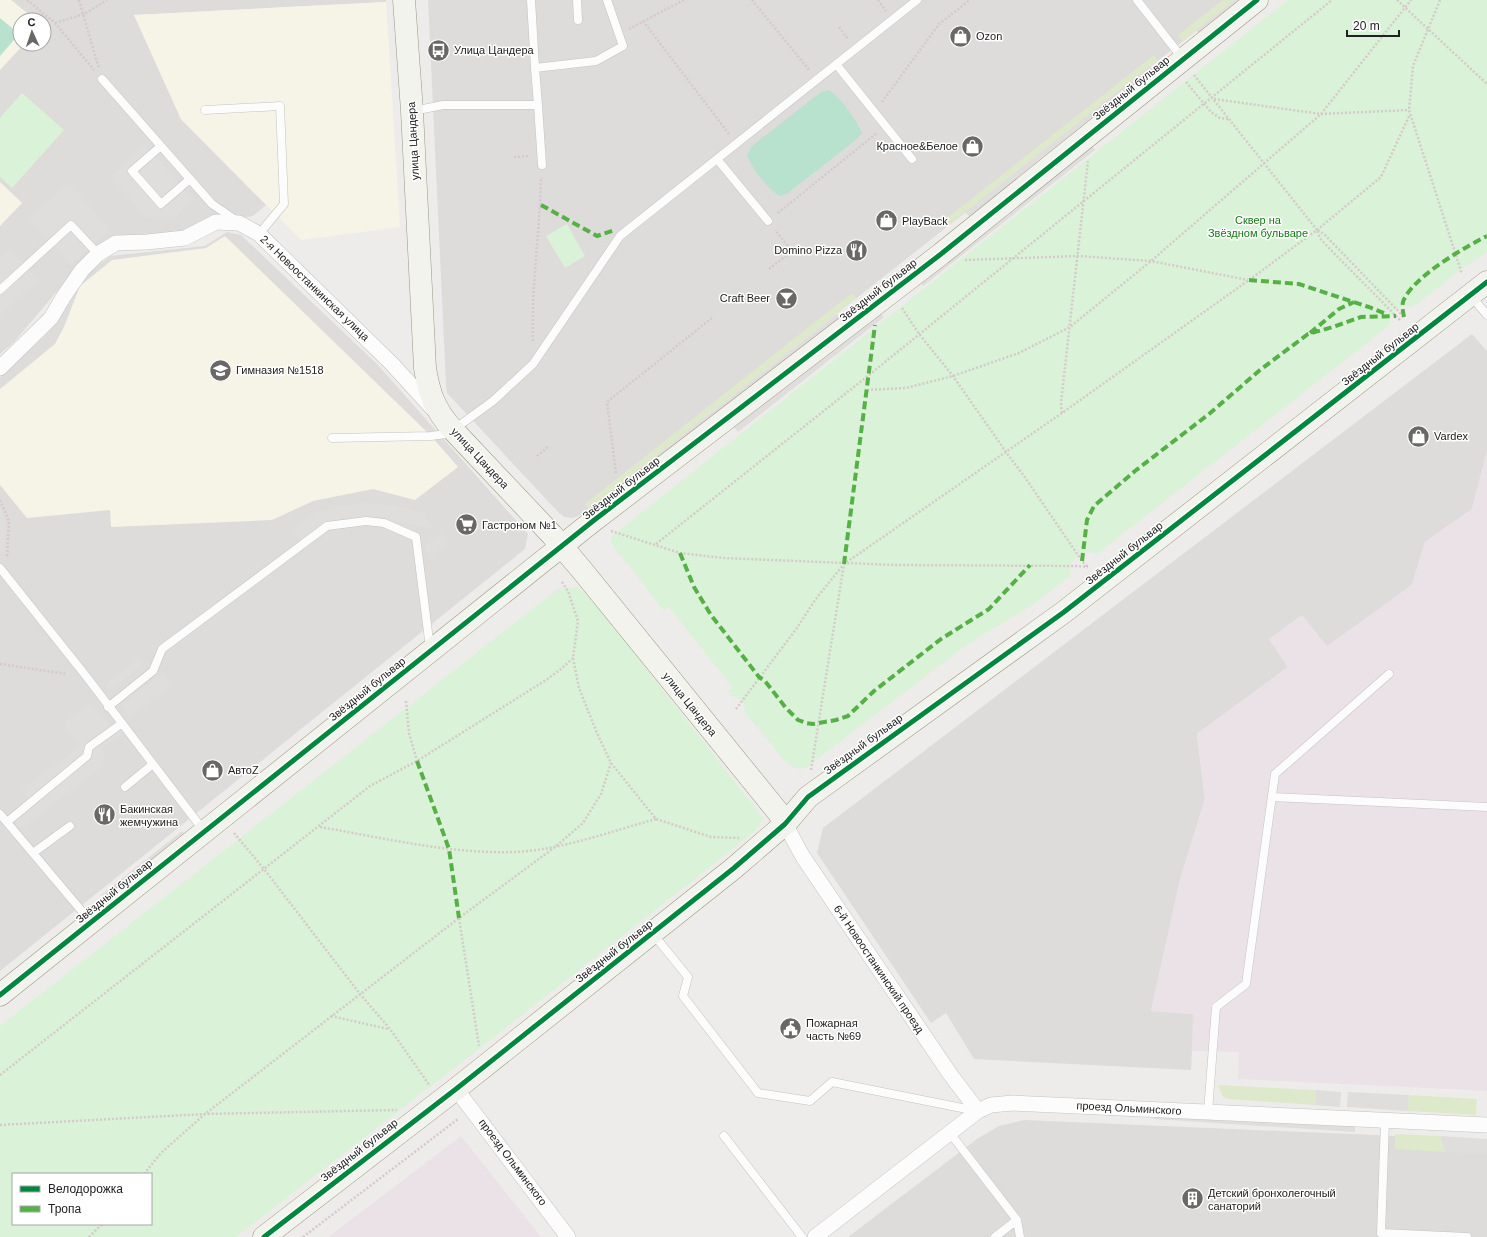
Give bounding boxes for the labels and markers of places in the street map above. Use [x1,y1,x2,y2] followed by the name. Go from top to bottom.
[948,23,974,49] shop icon: Ozon
[976,30,1002,42] place label: Ozon
[426,37,452,63] bus stop icon: Улица Цандера
[454,44,535,56] place label: Улица Цандера
[960,133,986,159] shop icon: Красное&Белое
[876,140,958,152] place label: Красное&Белое
[874,208,900,234] shop icon: PlayBack
[902,215,948,227] place label: PlayBack
[844,237,870,263] restaurant icon: Domino Pizza
[774,244,843,256] place label: Domino Pizza
[773,285,799,311] bar icon: Craft Beer
[720,292,770,304] place label: Craft Beer
[207,357,233,383] school or university icon: Гимназия №1518
[236,364,324,376] place label: Гимназия №1518
[1405,423,1431,449] shop icon: Vardex
[1434,430,1469,442] place label: Vardex
[453,512,479,538] supermarket icon: Гастроном №1
[482,519,557,531] place label: Гастроном №1
[199,757,225,783] shop icon: АвтоZ
[228,764,259,776] place label: АвтоZ
[92,802,118,828] restaurant icon: Бакинская жемчужина
[120,803,179,828] place label: Бакинская жемчужина
[778,1016,804,1042] public building icon: Пожарная часть №69
[806,1017,861,1042] place label: Пожарная часть №69
[1179,1186,1205,1212] building icon: Детский бронхолегочный санаторий
[1208,1187,1336,1212] place label: Детский бронхолегочный санаторий

